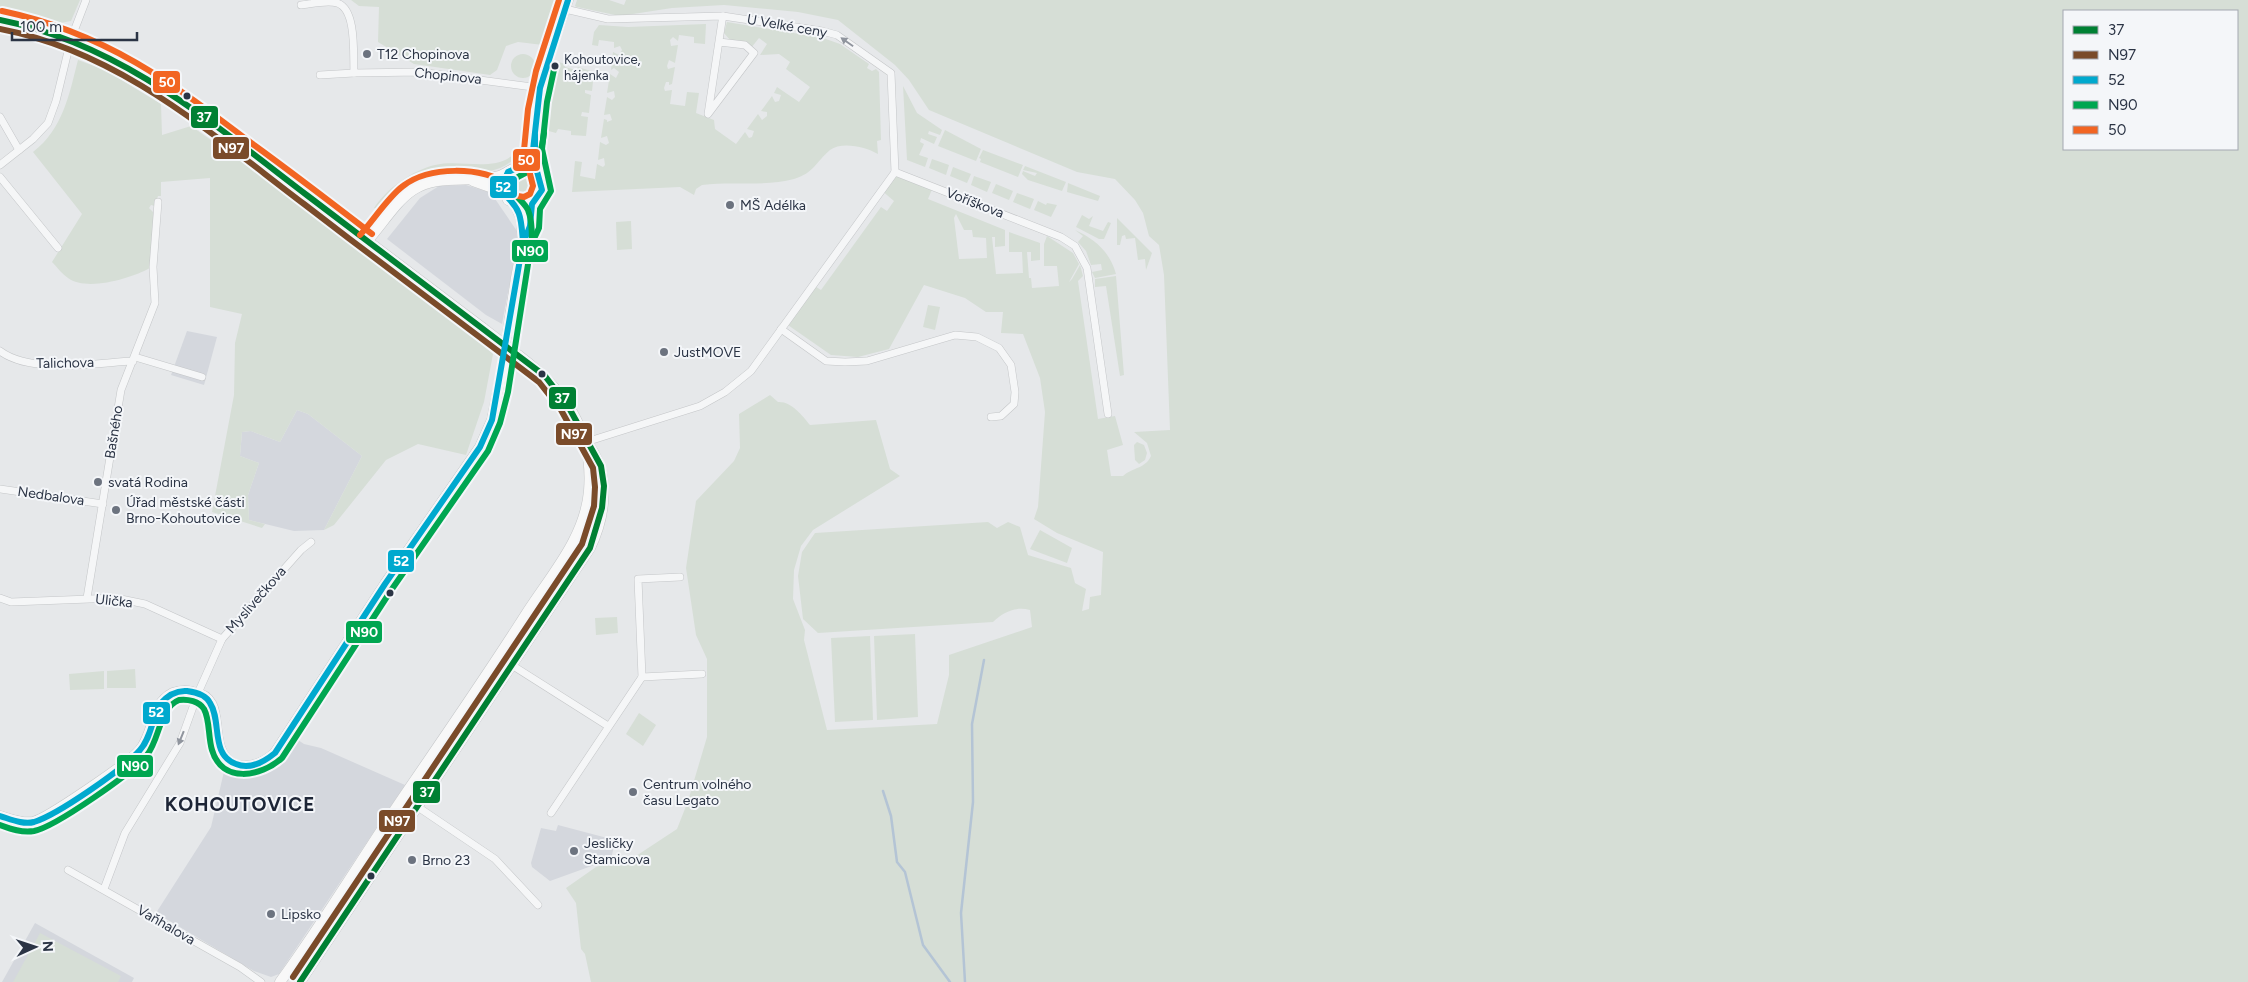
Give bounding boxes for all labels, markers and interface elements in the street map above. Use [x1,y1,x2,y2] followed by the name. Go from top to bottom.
[12,10,138,42] scale bar
[2063,10,2238,150] legend
[746,11,829,42] street label: U Velké ceny
[20,18,62,36] text: 100 m
[2108,21,2124,39] text: 37
[840,37,854,47] one-way arrow
[377,46,469,63] place label: T12 Chopinova
[2108,46,2136,64] text: N97
[361,48,373,60] marker: T12 Chopinova
[564,52,641,83] place label: Kohoutovice, hájenka
[550,61,560,71] marker: Kohoutovice, hájenka
[414,64,482,88] street label: Chopinova
[152,70,181,94] line badge: 50
[2108,71,2125,89] text: 52
[158,74,176,91] text: 50
[182,91,192,101] unlabelled marker
[2108,96,2138,114] text: N90
[190,105,219,129] line badge: 37
[196,109,212,126] text: 37
[2108,121,2126,139] text: 50
[212,136,250,160] line badge: N97
[218,140,245,157] text: N97
[512,148,541,172] line badge: 50
[517,152,535,169] text: 50
[489,175,518,199] line badge: 52
[495,179,511,196] text: 52
[944,184,1006,222] street label: Voříškova
[740,197,806,214] place label: MŠ Adélka
[724,199,736,211] marker: MŠ Adélka
[511,239,549,263] line badge: N90
[516,243,544,260] text: N90
[674,344,741,361] place label: JustMOVE
[658,346,670,358] marker: JustMOVE
[36,354,94,372] street label: Talichova
[537,369,547,379] unlabelled marker
[548,386,577,410] line badge: 37
[554,390,570,407] text: 37
[101,404,127,460] street label: Bašného
[555,422,593,446] line badge: N97
[561,426,588,443] text: N97
[108,474,188,491] place label: svatá Rodina
[92,476,104,488] marker: svatá Rodina
[16,483,86,509] street label: Nedbalova
[126,494,245,527] place label: Úřad městské části Brno-Kohoutovice
[110,504,122,516] marker: Úřad městské části Brno-Kohoutovice
[387,549,415,573] line badge: 52
[393,553,409,570] text: 52
[222,563,290,637] street label: Myslivečkova
[385,588,395,598] unlabelled marker
[94,591,134,611] street label: Ulička
[345,620,383,644] line badge: N90
[350,624,378,641] text: N90
[142,701,171,725] line badge: 52
[148,704,164,721] text: 52
[177,731,185,746] one-way arrow
[116,754,154,778] line badge: N90
[121,758,149,775] text: N90
[643,776,751,809] place label: Centrum volného času Legato
[412,780,441,804] line badge: 37
[419,784,435,801] text: 37
[627,786,639,798] marker: Centrum volného času Legato
[165,793,315,816] district label: KOHOUTOVICE
[378,809,416,833] line badge: N97
[384,813,411,830] text: N97
[584,835,650,868] place label: Jesličky Stamicova
[568,845,580,857] marker: Jesličky Stamicova
[422,852,470,869] place label: Brno 23
[406,854,418,866] marker: Brno 23
[366,871,376,881] unlabelled marker
[134,902,198,948] street label: Vaňhalova
[281,906,321,923] place label: Lipsko
[265,908,277,920] marker: Lipsko
[10,922,60,972] north arrow
[39,940,56,952] text: N

